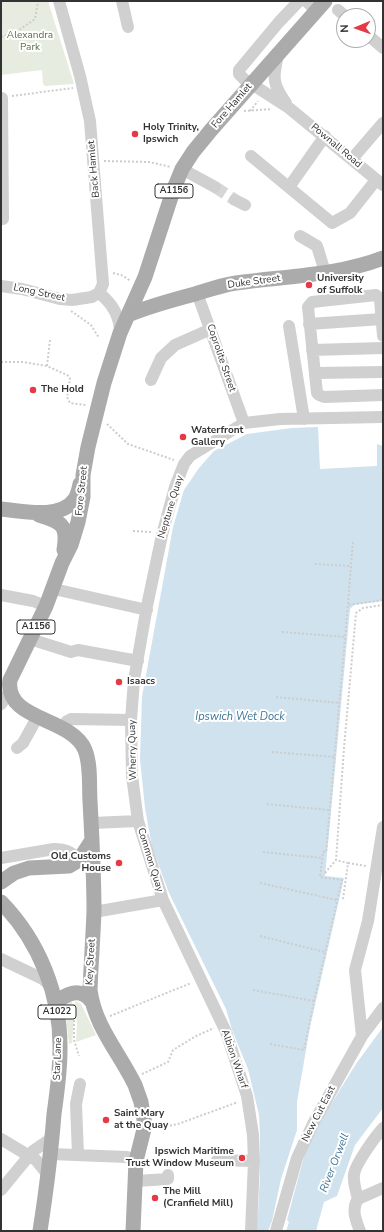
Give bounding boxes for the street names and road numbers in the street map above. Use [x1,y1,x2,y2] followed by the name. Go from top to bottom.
[209,81,255,131] street label: Fore Hamlet
[308,121,364,171] street label: Pownall Road
[86,140,102,198] street label: Back Hamlet
[155,184,193,198] road number: A1156
[227,272,281,292] street label: Duke Street
[12,282,66,304] street label: Long Street
[204,323,238,393] street label: Coprolite Street
[73,466,91,516] street label: Fore Street
[156,474,186,540] street label: Neptune Quay
[17,620,55,634] road number: A1156
[126,719,140,781] street label: Wherry Quay
[135,826,165,894] street label: Common Quay
[84,939,98,985] street label: Key Street
[38,1005,76,1019] road number: A1022
[218,1028,250,1090] street label: Albion Wharf
[51,1037,65,1081] street label: Star Lane
[300,1084,338,1144] street label: New Cut East

